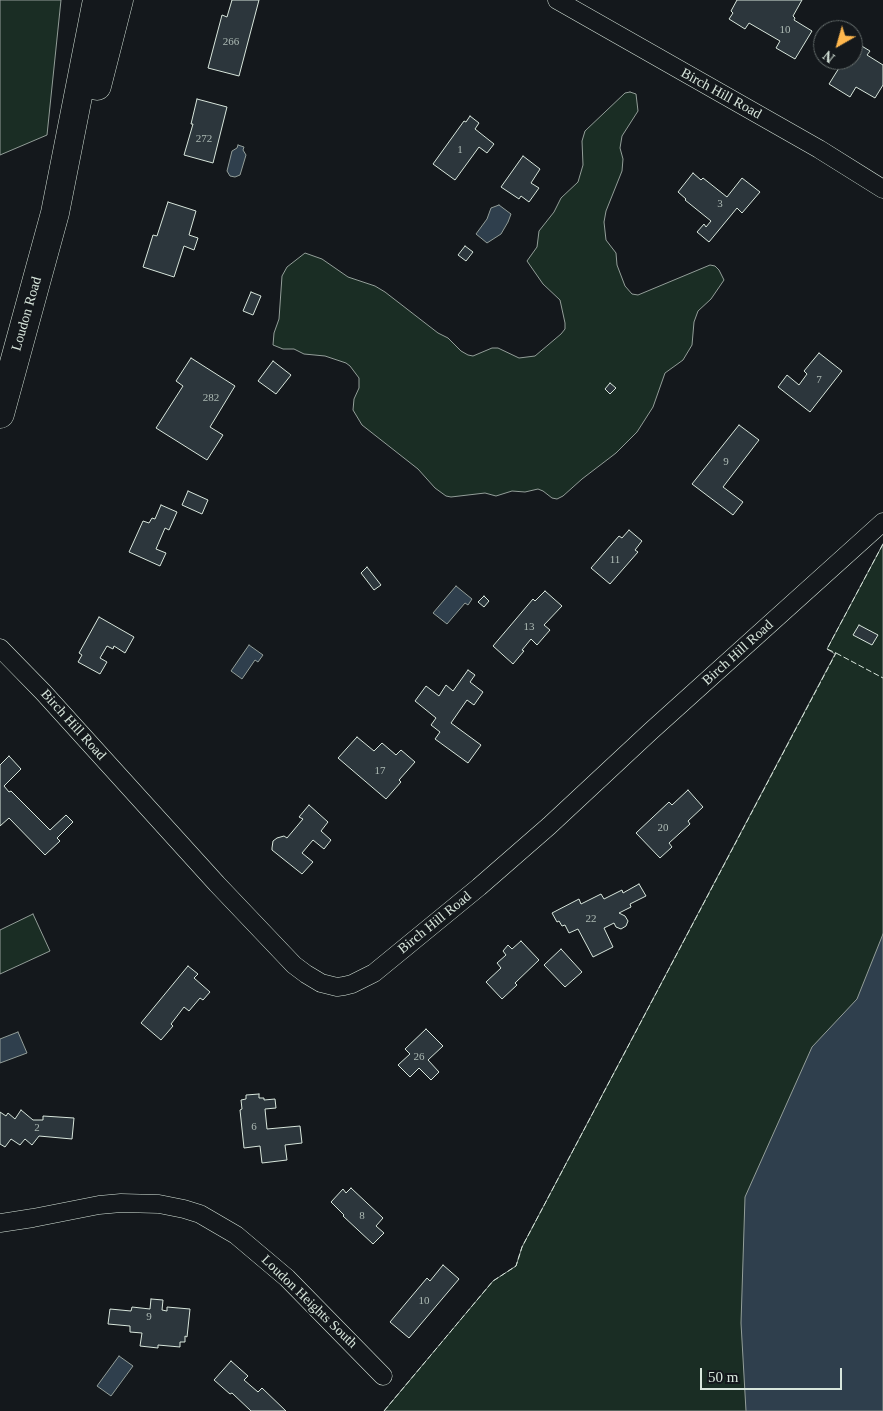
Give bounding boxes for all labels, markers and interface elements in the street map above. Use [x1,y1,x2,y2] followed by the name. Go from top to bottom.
[813,20,863,70] north arrow
[780,23,790,37] house number: 10
[223,35,239,49] house number: 266
[820,47,838,65] text: N
[678,65,764,123] street label: Birch Hill Road
[196,132,212,146] house number: 272
[457,143,463,157] house number: 1
[717,197,723,211] house number: 3
[8,275,46,353] street label: Loudon Road
[816,373,822,387] house number: 7
[203,391,219,405] house number: 282
[723,455,729,469] house number: 9
[610,553,620,567] house number: 11
[699,617,777,689] street label: Birch Hill Road
[524,620,534,634] house number: 13
[37,686,109,764] street label: Birch Hill Road
[374,764,386,778] house number: 17
[658,821,668,835] house number: 20
[395,888,475,958] street label: Birch Hill Road
[586,912,596,926] house number: 22
[414,1050,424,1064] house number: 26
[251,1120,257,1134] house number: 6
[34,1121,40,1135] house number: 2
[359,1209,365,1223] house number: 8
[258,1252,360,1352] street label: Loudon Heights South
[418,1294,429,1308] house number: 10
[146,1310,152,1324] house number: 9
[703,1358,846,1390] scale bar
[708,1369,738,1385] text: 50 m

